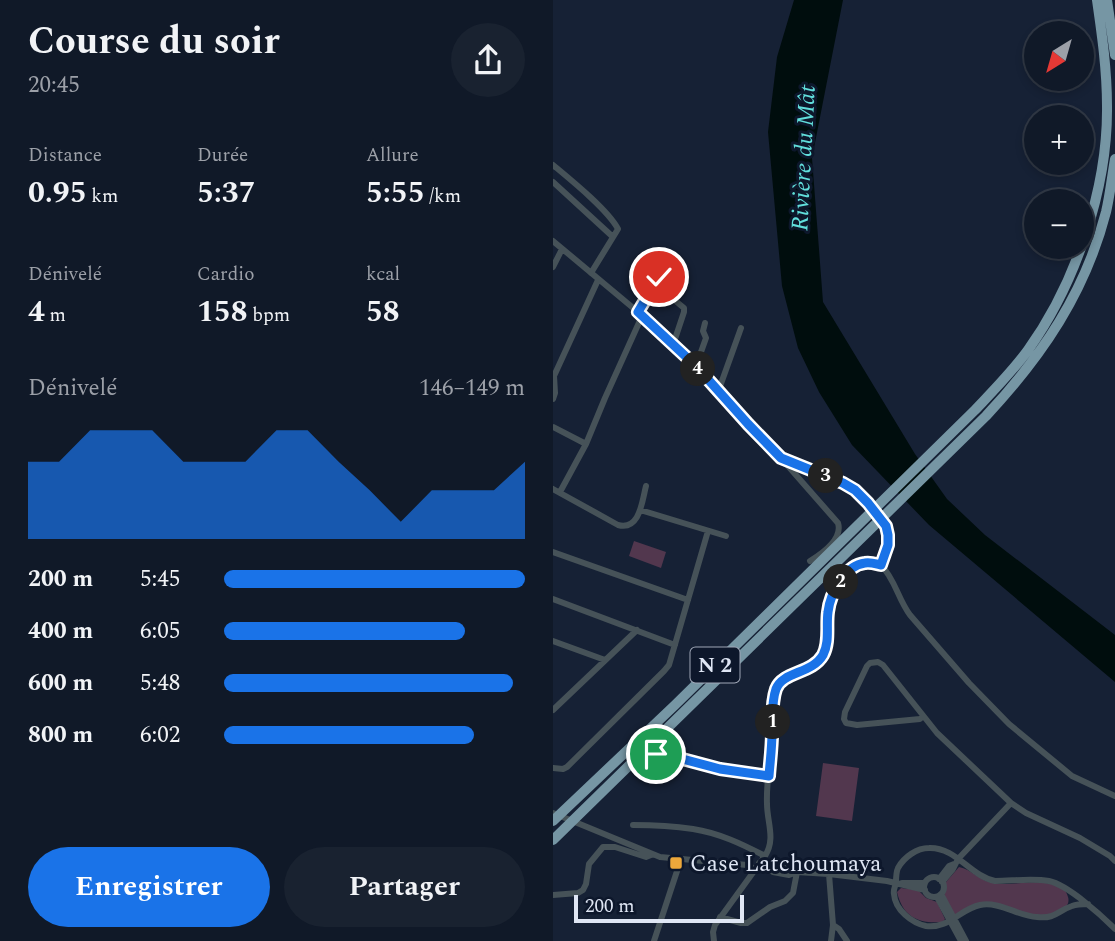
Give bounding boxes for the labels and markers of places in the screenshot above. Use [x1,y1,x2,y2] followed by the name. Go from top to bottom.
[629,247,689,307] pin
[681,352,715,386] pin: 4
[809,458,843,494] pin: 3
[823,564,859,600] pin: 2
[755,704,791,740] pin: 1
[626,724,686,784] pin
[690,847,882,882] place label: Case Latchoumaya
[668,855,684,871] marker: Case Latchoumaya

